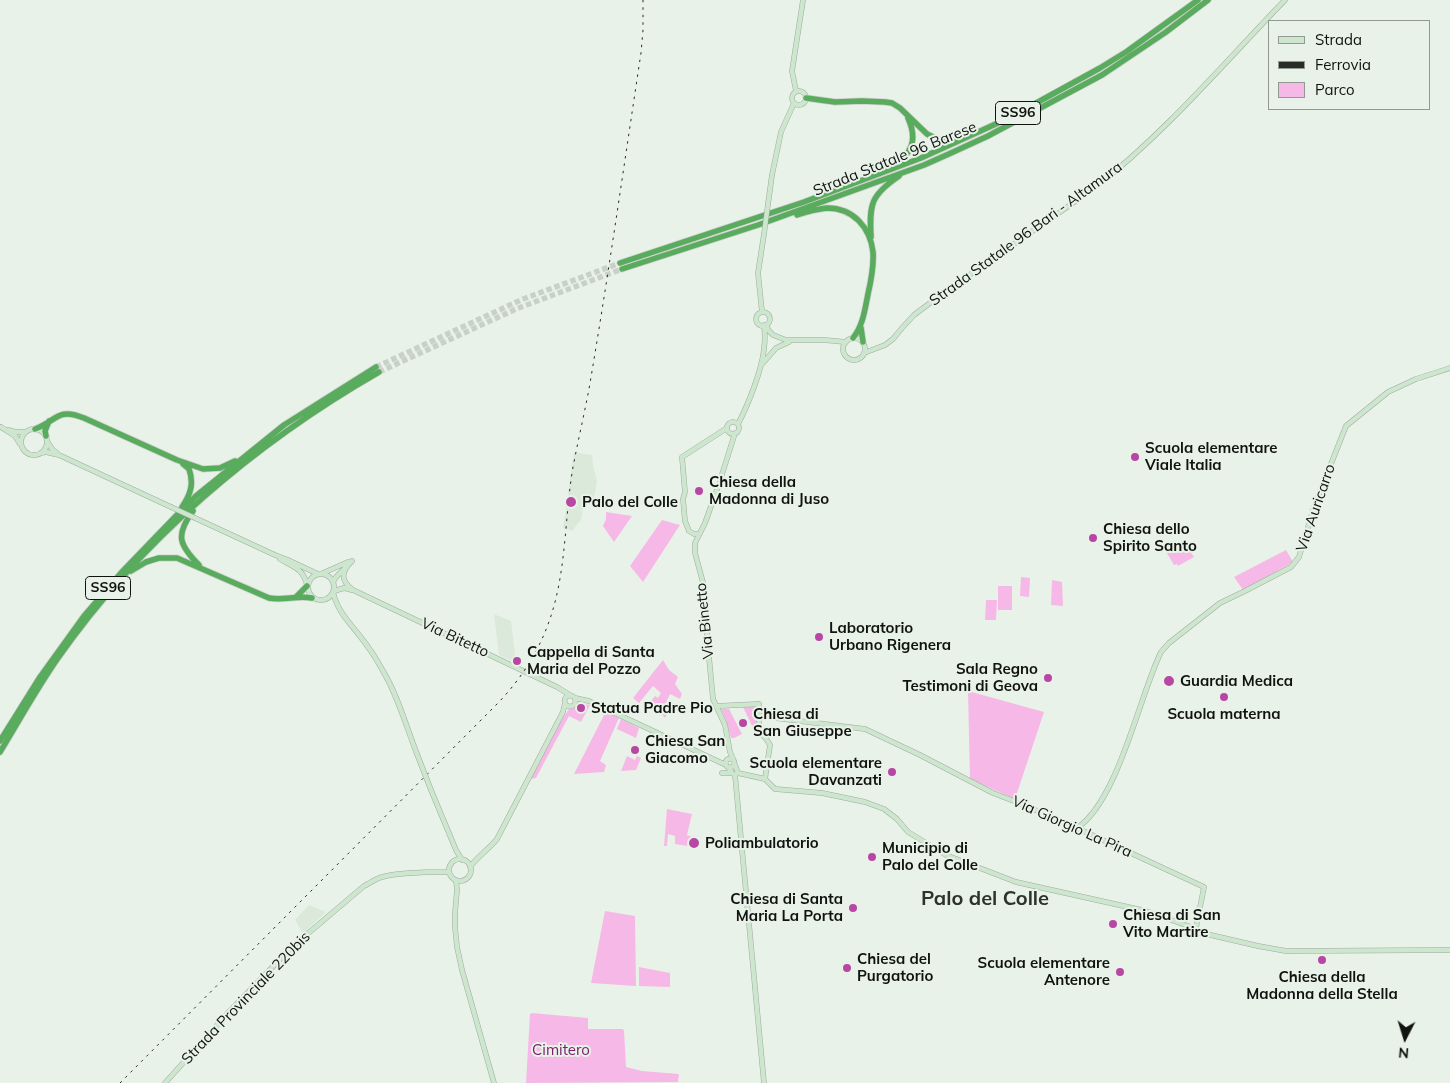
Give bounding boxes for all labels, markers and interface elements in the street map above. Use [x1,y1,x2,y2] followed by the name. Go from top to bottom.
[1268,20,1430,110] legend
[1315,30,1362,49] text: Strada
[1315,55,1371,74] text: Ferrovia
[1315,80,1355,99] text: Parco
[996,102,1040,125] road number: SS96
[811,118,979,200] street label: Strada Statale 96 Barese
[926,158,1126,310] street label: Strada Statale 96 Bari - Altamura
[1145,439,1277,474] place label: Scuola elementare Viale Italia
[1129,451,1141,463] marker: Scuola elementare Viale Italia
[1293,462,1339,554] street label: Via Auricarro
[709,473,829,508] place label: Chiesa della Madonna di Juso
[693,485,705,497] marker: Chiesa della Madonna di Juso
[582,493,678,511] place label: Palo del Colle
[564,495,578,509] marker: Palo del Colle
[1103,520,1197,555] place label: Chiesa dello Spirito Santo
[1087,532,1099,544] marker: Chiesa dello Spirito Santo
[86,576,130,600] road number: SS96
[692,582,718,660] street label: Via Binetto
[418,614,492,662] street label: Via Bitetto
[829,619,951,654] place label: Laboratorio Urbano Rigenera
[813,631,825,643] marker: Laboratorio Urbano Rigenera
[527,643,655,678] place label: Cappella di Santa Maria del Pozzo
[511,655,523,667] marker: Cappella di Santa Maria del Pozzo
[903,660,1038,695] place label: Sala Regno Testimoni di Geova
[1042,672,1054,684] marker: Sala Regno Testimoni di Geova
[1180,672,1293,690] place label: Guardia Medica
[1162,674,1176,688] marker: Guardia Medica
[1218,691,1230,703] marker: Scuola materna
[591,699,713,717] place label: Statua Padre Pio
[575,702,587,714] marker: Statua Padre Pio
[753,705,852,740] place label: Chiesa di San Giuseppe
[1167,705,1281,723] place label: Scuola materna
[737,717,749,729] marker: Chiesa di San Giuseppe
[645,732,725,767] place label: Chiesa San Giacomo
[629,744,641,756] marker: Chiesa San Giacomo
[750,754,882,789] place label: Scuola elementare Davanzati
[886,766,898,778] marker: Scuola elementare Davanzati
[1009,792,1135,862] street label: Via Giorgio La Pira
[705,834,819,852] place label: Poliambulatorio
[687,836,701,850] marker: Poliambulatorio
[882,839,978,874] place label: Municipio di Palo del Colle
[866,851,878,863] marker: Municipio di Palo del Colle
[921,887,1049,911] district label: Palo del Colle
[730,890,843,925] place label: Chiesa di Santa Maria La Porta
[847,902,859,914] marker: Chiesa di Santa Maria La Porta
[1123,906,1221,941] place label: Chiesa di San Vito Martire
[1107,918,1119,930] marker: Chiesa di San Vito Martire
[178,928,314,1068] street label: Strada Provinciale 220bis
[857,950,933,985] place label: Chiesa del Purgatorio
[978,954,1110,989] place label: Scuola elementare Antenore
[1316,954,1328,966] marker: Chiesa della Madonna della Stella
[841,962,853,974] marker: Chiesa del Purgatorio
[1114,966,1126,978] marker: Scuola elementare Antenore
[1246,968,1398,1003] place label: Chiesa della Madonna della Stella
[1380,1013,1430,1063] north arrow
[532,1041,590,1059] park label: Cimitero
[1398,1044,1410,1062] text: N

